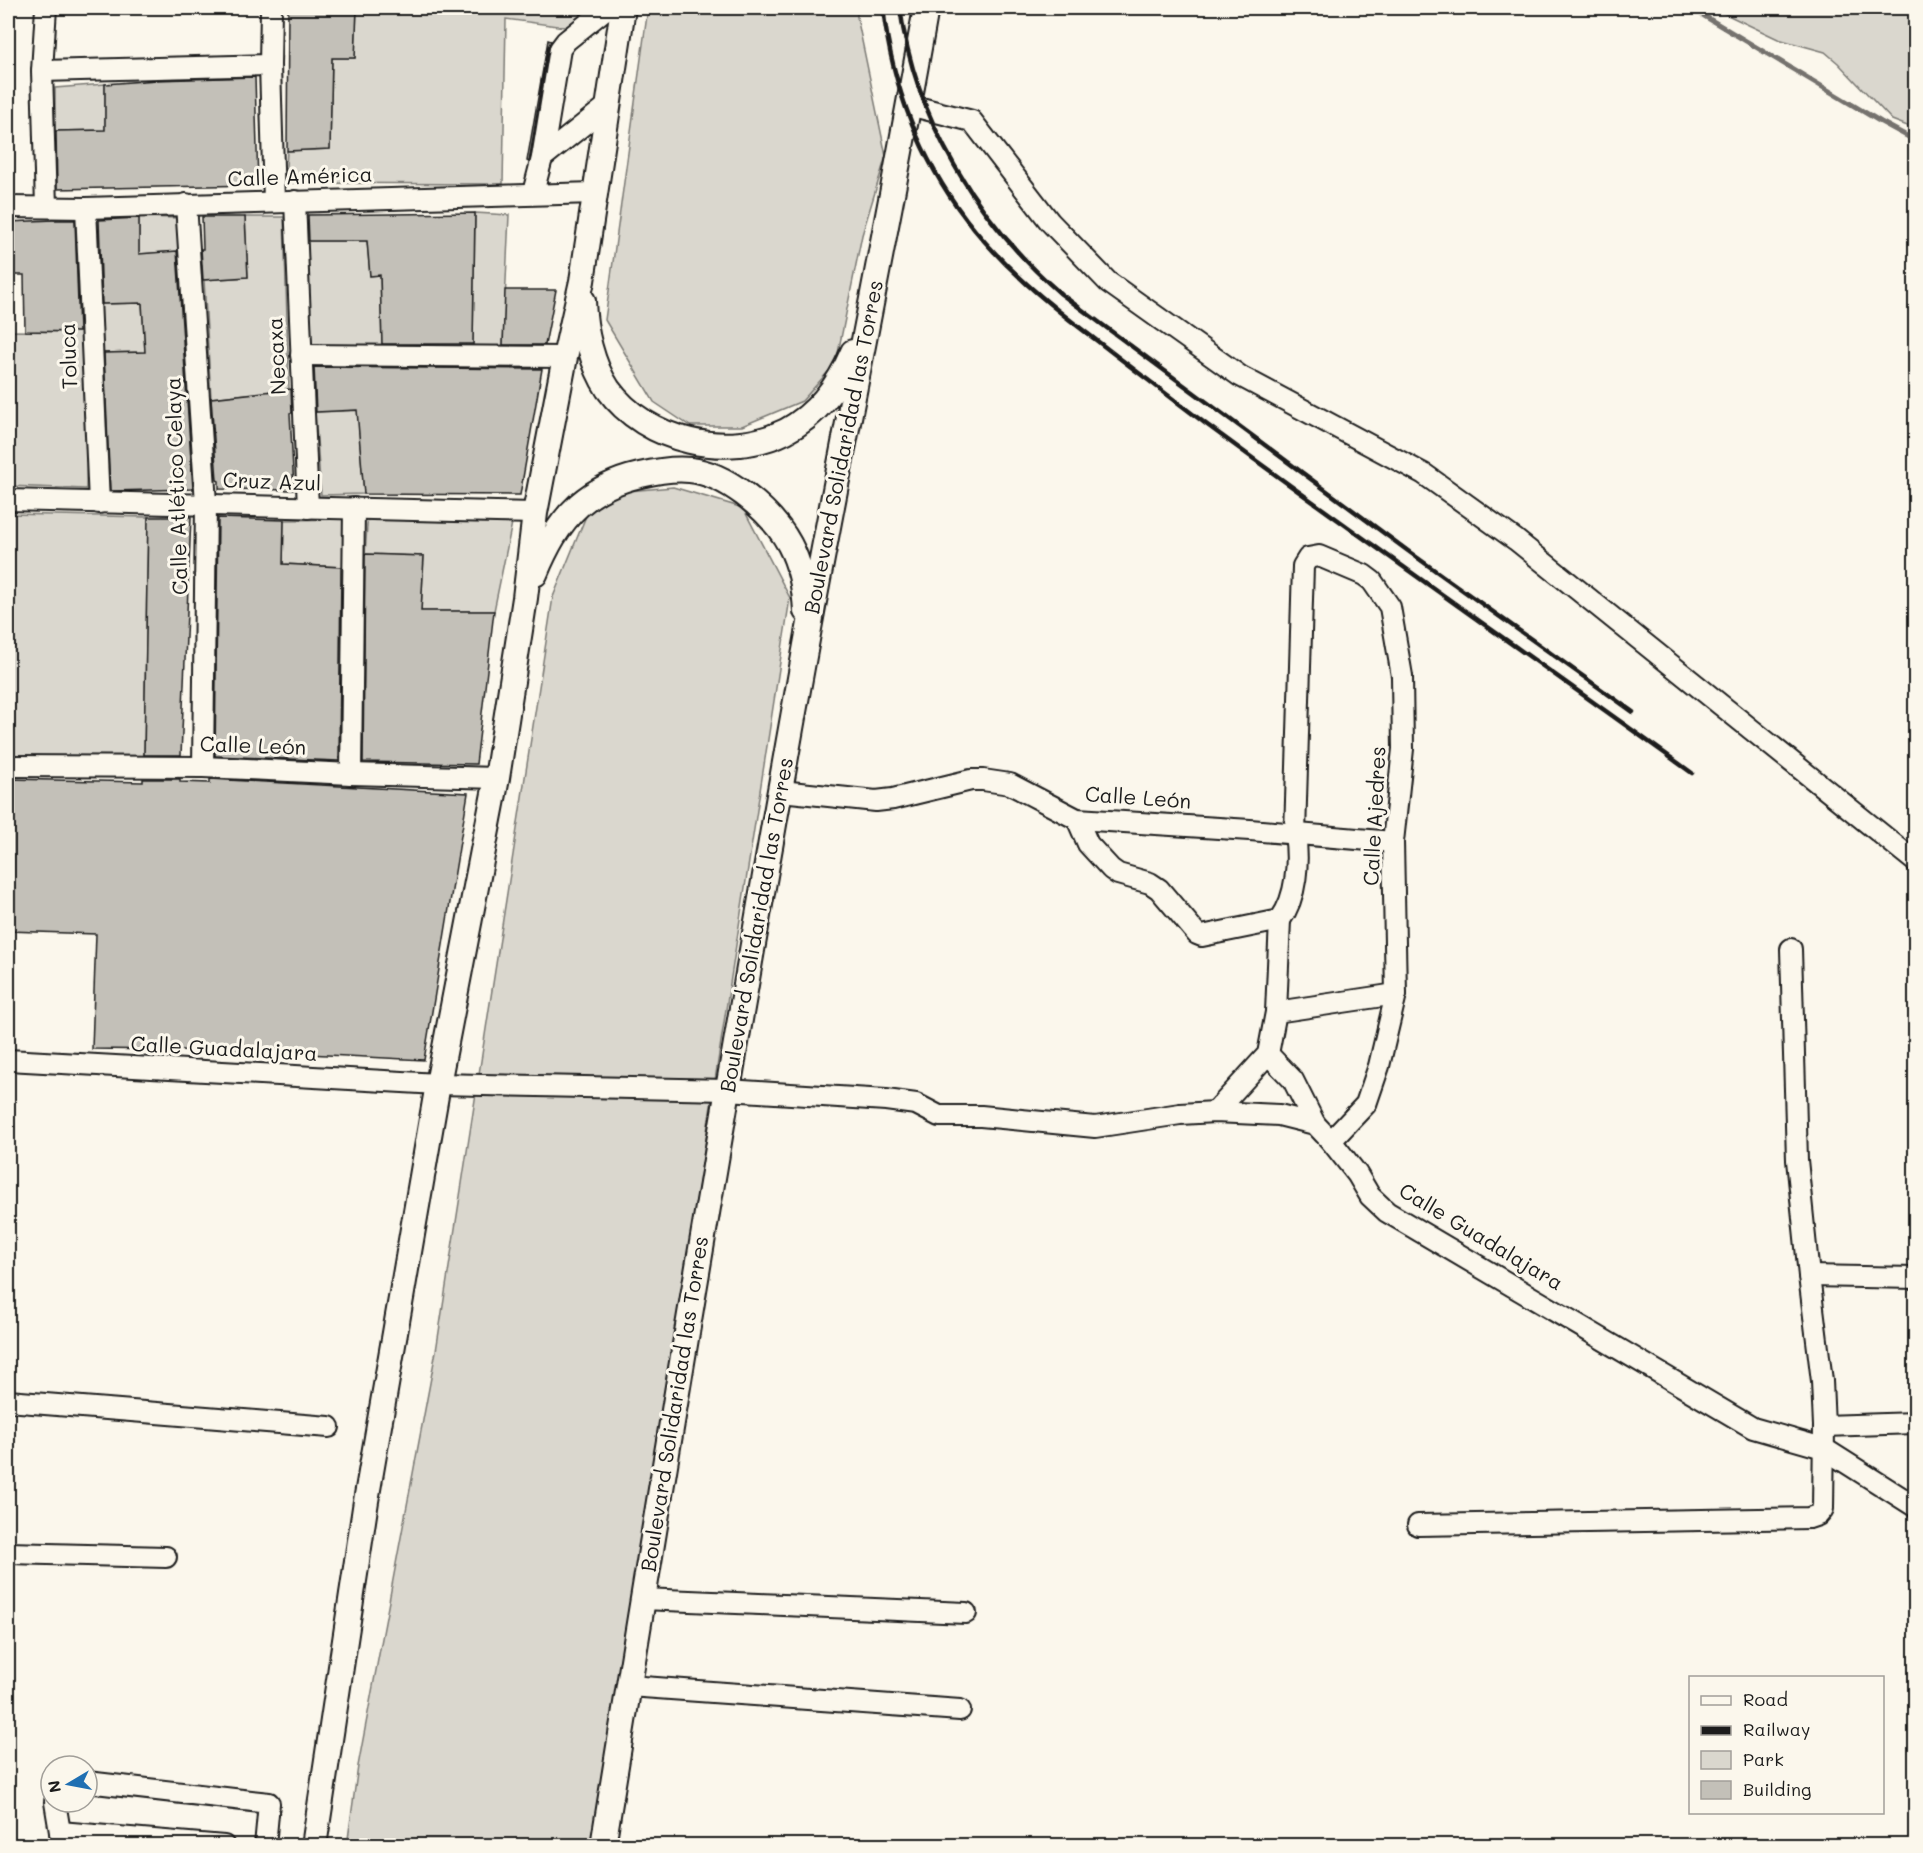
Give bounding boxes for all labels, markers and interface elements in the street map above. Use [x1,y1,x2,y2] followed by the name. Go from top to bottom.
[227,159,373,192] street label: Calle América
[797,277,888,616] street label: Boulevard Solidaridad las Torres
[260,317,291,396] street label: Necaxa
[53,322,82,390] street label: Toluca
[158,377,193,595] street label: Calle Atlético Celaya
[222,465,322,496] street label: Cruz Azul
[199,729,307,760] street label: Calle León
[1356,745,1391,887] street label: Calle Ajedres
[713,755,798,1094] street label: Boulevard Solidaridad las Torres
[1084,779,1192,814] street label: Calle León
[130,1029,318,1066] street label: Calle Guadalajara
[1395,1176,1569,1295] street label: Calle Guadalajara
[634,1234,713,1574] street label: Boulevard Solidaridad las Torres
[1689,1676,1884,1814] legend
[1743,1687,1788,1711] text: Road
[1743,1717,1810,1741] text: Railway
[1743,1747,1784,1771] text: Park
[39,1754,99,1814] north arrow
[1743,1777,1811,1801] text: Building
[42,1779,65,1795] text: N

